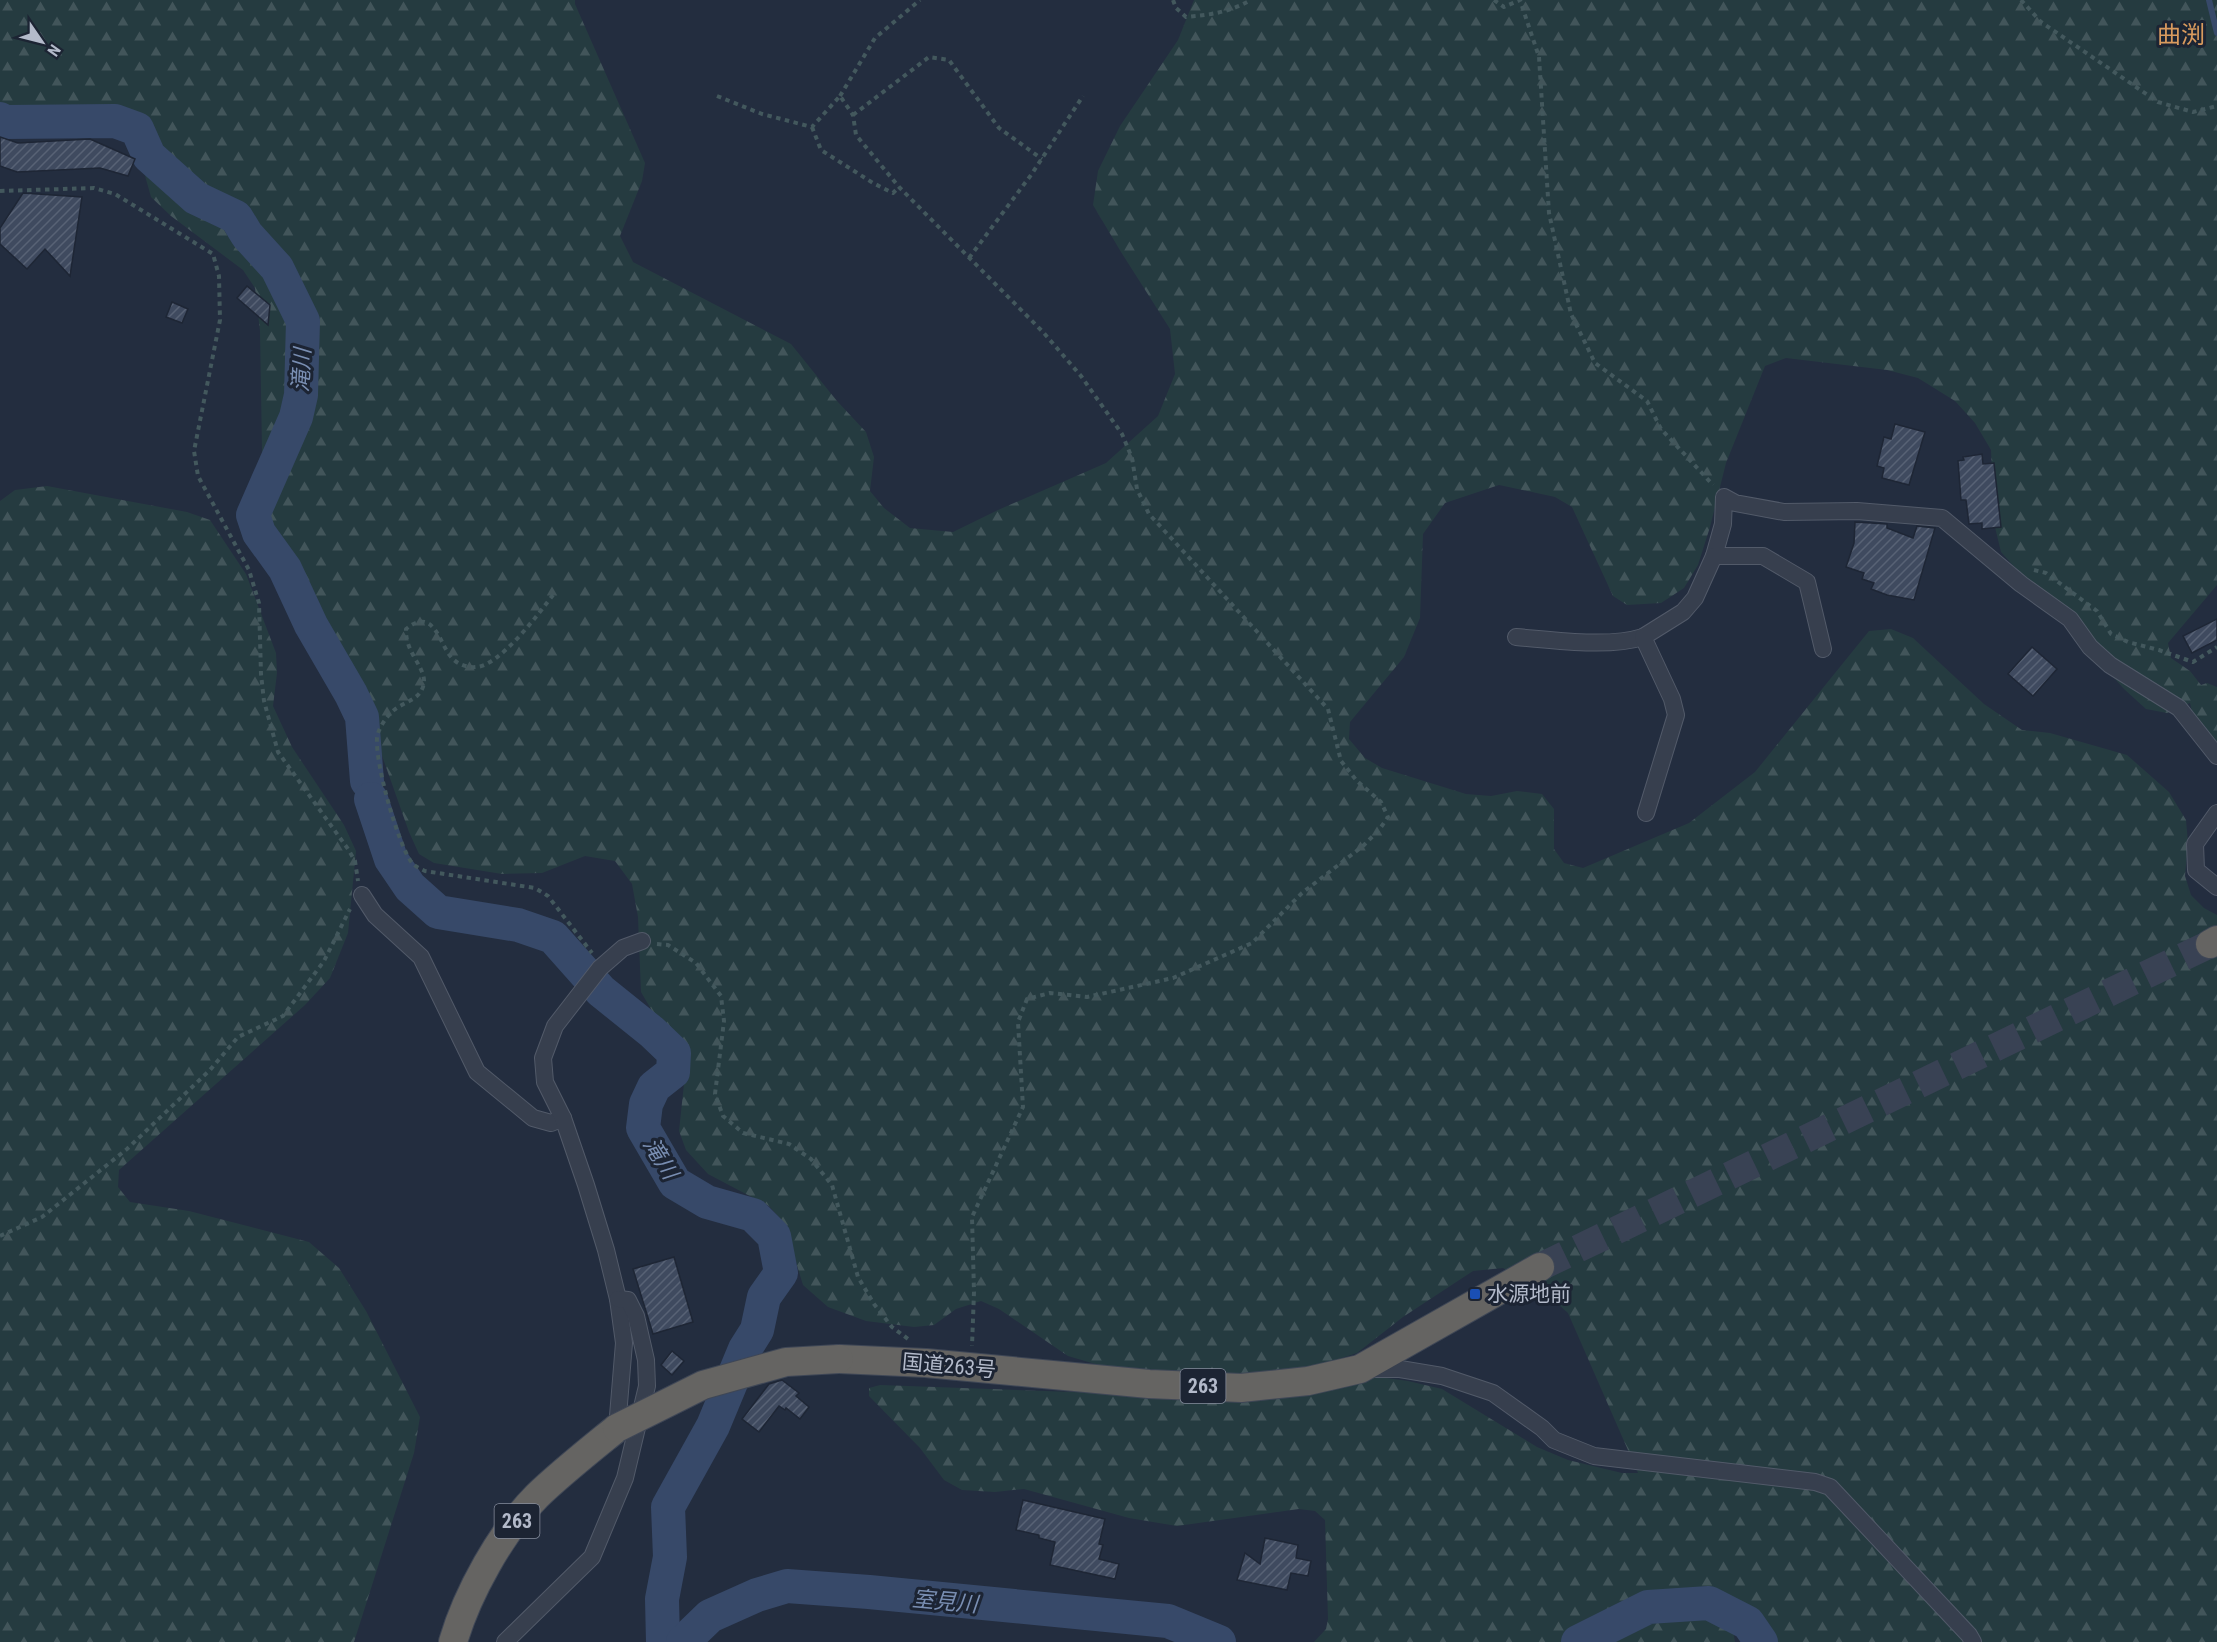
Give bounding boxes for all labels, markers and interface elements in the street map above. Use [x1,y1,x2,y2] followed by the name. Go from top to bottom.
[12,12,72,72] north arrow
[2157,21,2205,49] district label: 曲渕
[43,41,64,60] text: N
[288,345,315,393] water label: 滝川
[638,1133,684,1185] water label: 滝川
[1487,1282,1571,1306] place label: 水源地前
[1468,1287,1482,1301] marker: 水源地前
[901,1350,997,1382] street label: 国道263号
[1180,1369,1226,1403] road number: 263
[494,1504,540,1538] road number: 263
[911,1586,981,1617] water label: 室見川

